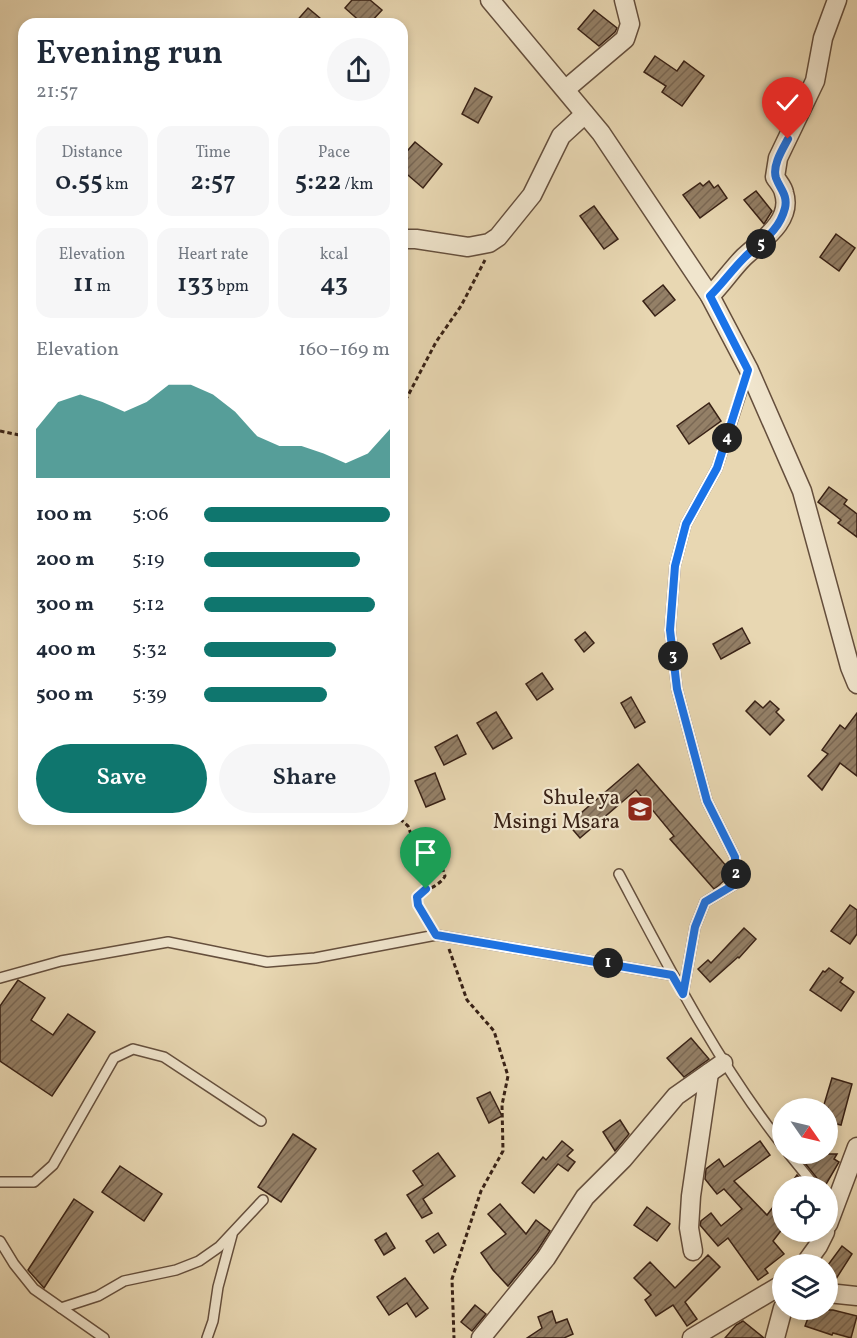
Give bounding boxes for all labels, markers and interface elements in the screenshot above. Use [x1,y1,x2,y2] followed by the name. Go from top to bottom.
[36,32,223,78] text: Evening run
[327,38,390,101] button: share
[762,77,813,139] pin
[36,78,79,106] text: 21:57
[771,86,804,119] icon: check
[61,142,123,164] text: Distance
[195,142,231,164] text: Time
[318,142,350,164] text: Pace
[55,164,103,200] text: 0.55
[190,164,236,200] text: 2:57
[295,164,341,200] text: 5:22
[103,174,129,196] text: km
[341,174,373,196] text: /km
[746,229,776,259] pin: 5
[757,233,765,255] text: 5
[59,244,125,266] text: Elevation
[178,244,248,266] text: Heart rate
[320,244,348,266] text: kcal
[73,266,94,302] text: 11
[177,266,214,302] text: 133
[320,266,348,302] text: 43
[94,276,111,298] text: m
[214,276,249,298] text: bpm
[36,336,119,364] text: Elevation
[298,336,390,364] text: 160–169 m
[712,423,742,453] pin: 4
[722,427,732,449] text: 4
[36,501,92,529] text: 100 m
[132,501,169,529] text: 5:06
[36,546,94,574] text: 200 m
[132,546,164,574] text: 5:19
[36,591,94,619] text: 300 m
[132,591,165,619] text: 5:12
[36,636,96,664] text: 400 m
[132,636,167,664] text: 5:32
[658,641,688,671] pin: 3
[669,645,677,667] text: 3
[36,681,94,709] text: 500 m
[132,681,167,709] text: 5:39
[36,744,207,813] button: Save
[219,744,390,813] button: Share
[493,784,620,837] place label: Shule ya Msingi Msara
[625,794,655,824] school or university icon: Shule ya Msingi Msara
[400,827,451,889] pin
[409,836,442,869] icon: arrive
[721,859,751,889] pin: 2
[732,863,740,885] text: 2
[593,948,623,978] pin: 1
[605,952,611,974] text: 1
[772,1098,838,1164] north arrow
[772,1098,838,1320] map controls
[772,1176,838,1242] button: locate
[772,1254,838,1320] button: layers

